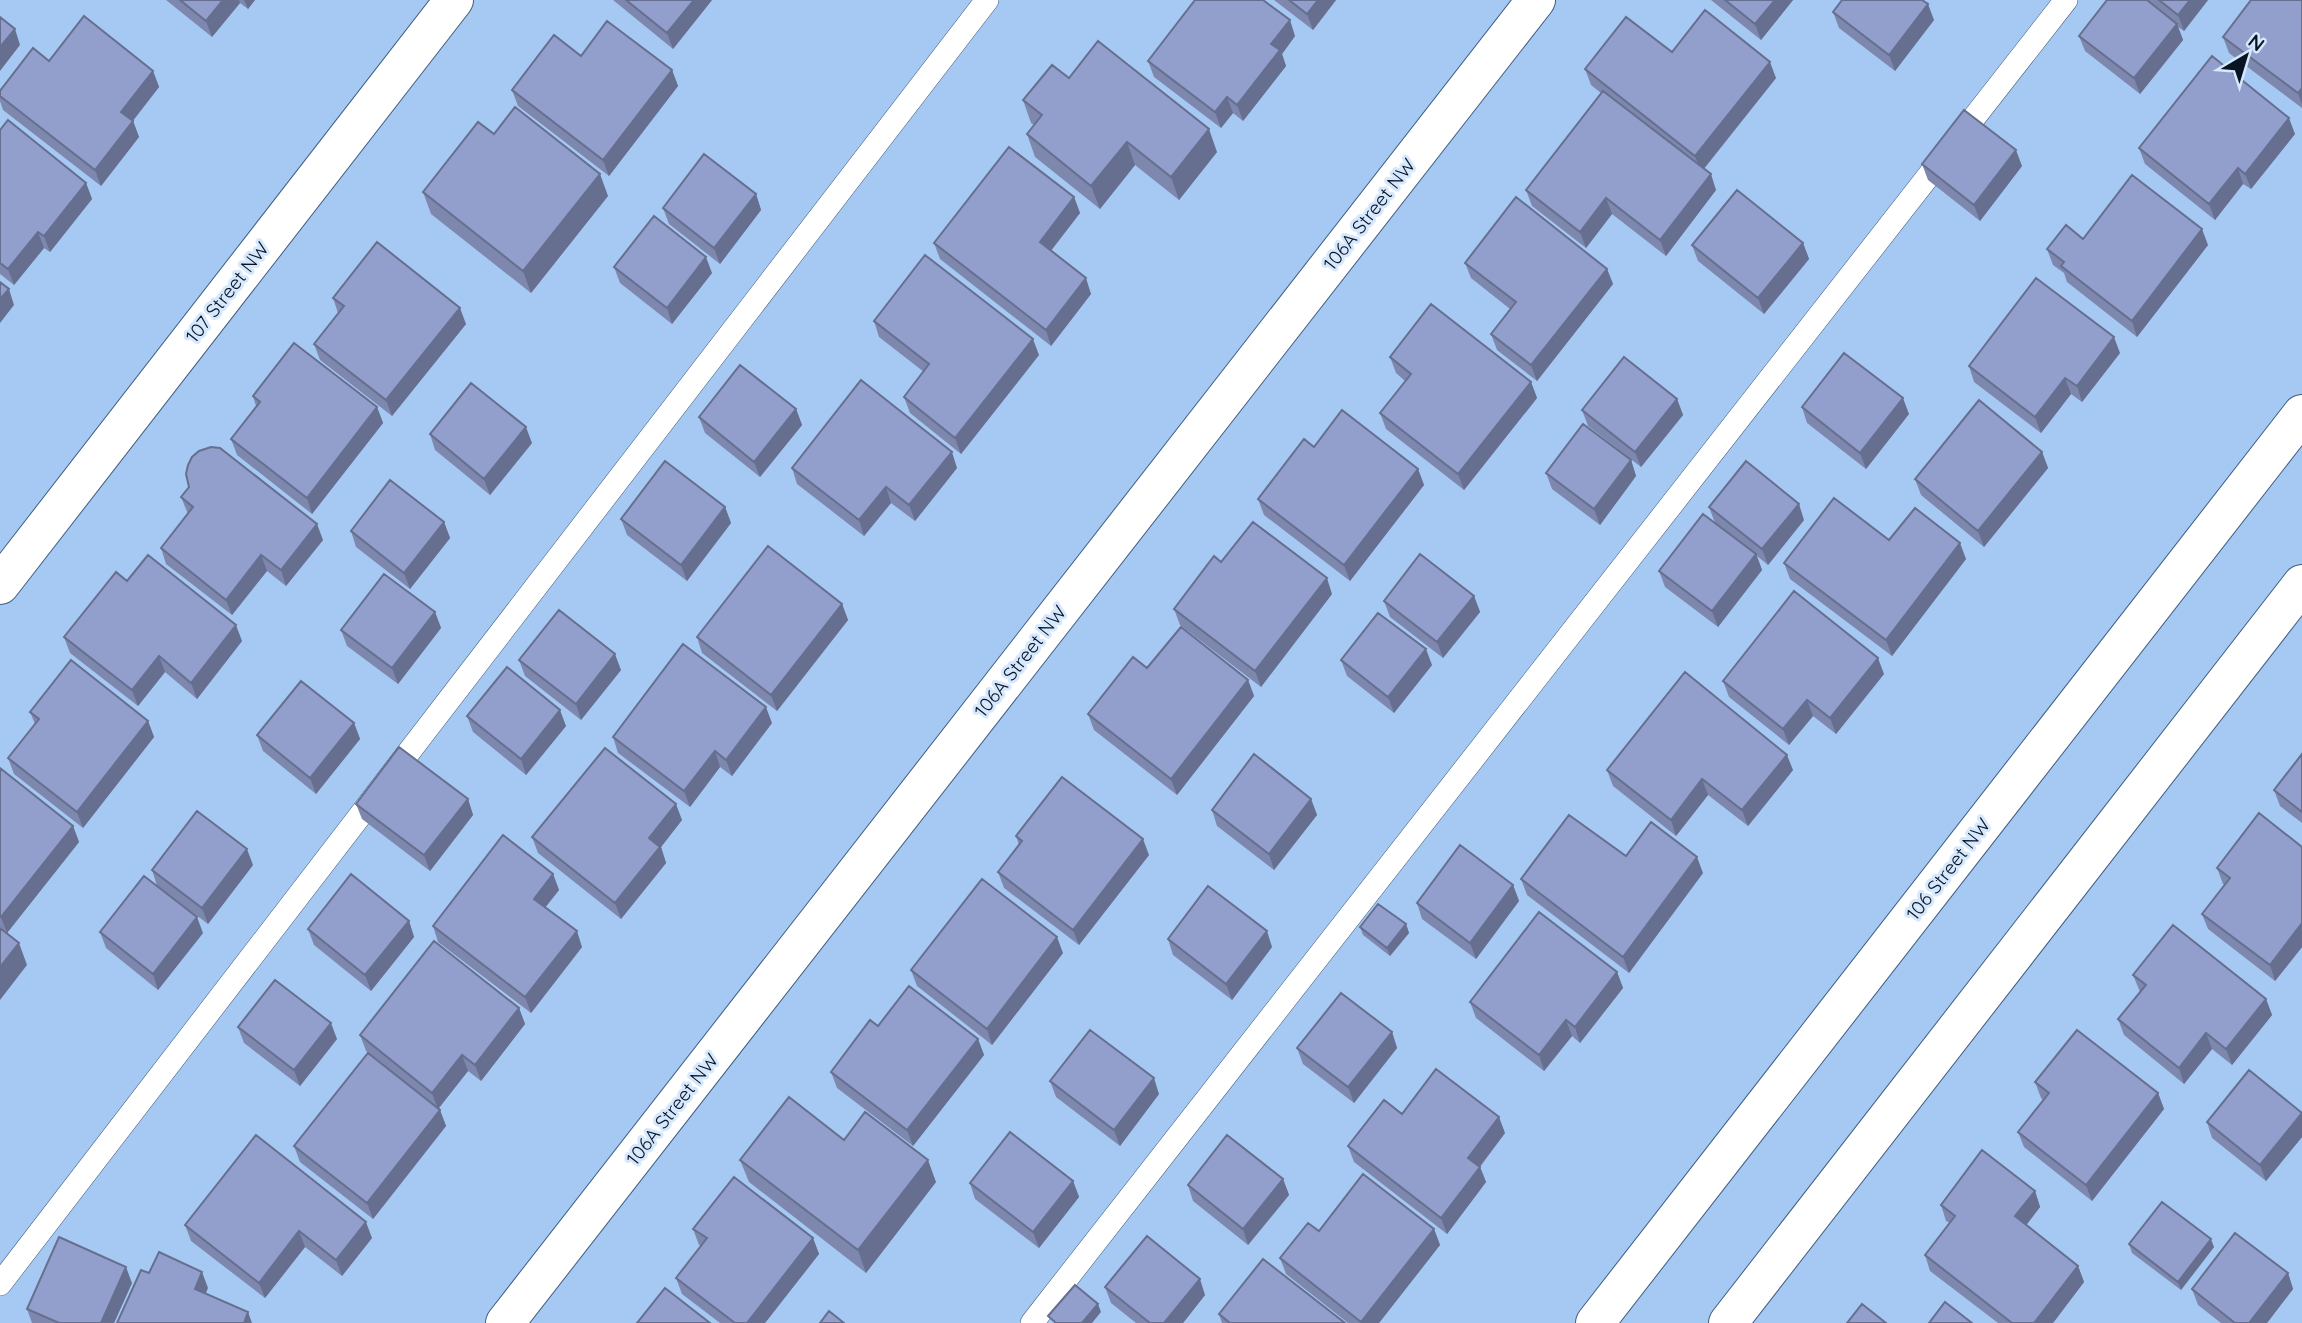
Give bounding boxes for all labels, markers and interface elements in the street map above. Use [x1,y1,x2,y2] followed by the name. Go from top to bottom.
[2211,21,2281,91] north arrow
[2244,29,2269,56] text: N
[1318,153,1420,275] street label: 106A Street NW
[180,237,274,347] street label: 107 Street NW
[969,600,1071,722] street label: 106A Street NW
[1901,813,1995,925] street label: 106 Street NW
[621,1048,723,1170] street label: 106A Street NW

